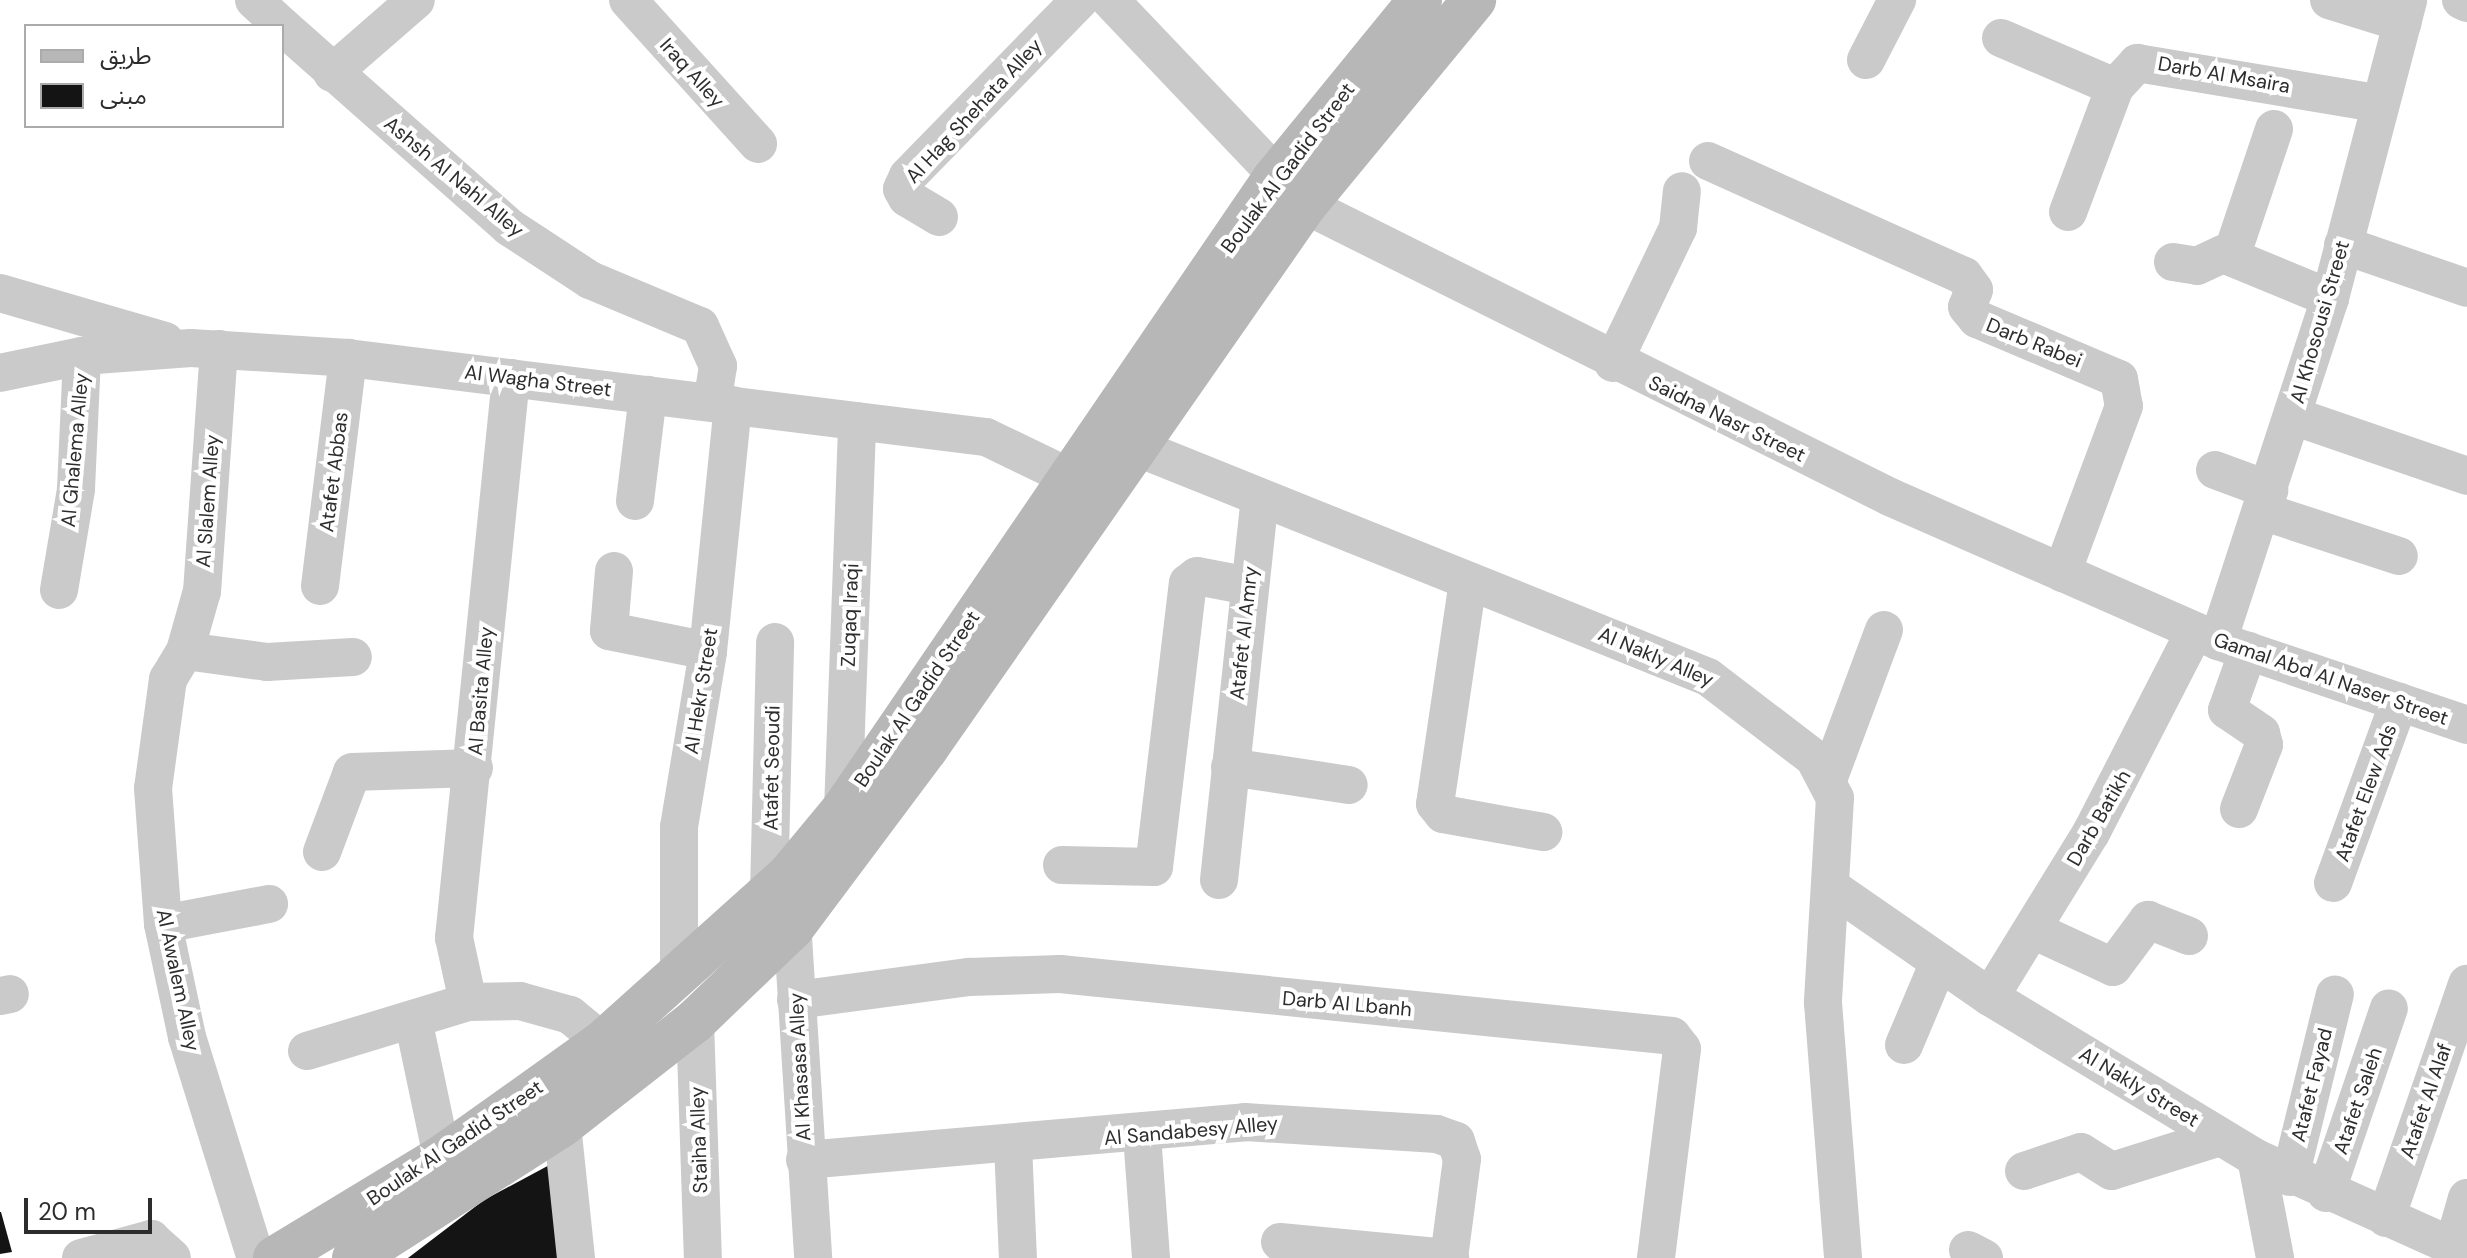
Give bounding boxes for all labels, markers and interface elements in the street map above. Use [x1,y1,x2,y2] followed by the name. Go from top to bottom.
[24,24,284,128] legend
[655,33,729,113] street label: Iraq Alley
[901,34,1047,188] street label: Al Hag Shehata Alley
[100,40,152,71] text: طريق
[2156,52,2292,98] street label: Darb Al Msaira
[1216,78,1360,258] street label: Boulak Al Gadid Street
[100,80,147,111] text: مبنى
[379,112,529,242] street label: Ashsh Al Nahl Alley
[2285,238,2355,406] street label: Al Khosousi Street
[1983,313,2085,373] street label: Darb Rabei
[463,360,613,402] street label: Al Wagha Street
[1645,371,1809,467] street label: Saidna Nasr Street
[56,372,94,528] street label: Al Ghalema Alley
[315,410,353,534] street label: Atafet Abbas
[191,434,225,568] street label: Al Slalem Alley
[836,563,864,667] street label: Zuqaq Iraqi
[1225,565,1263,701] street label: Atafet Al Amry
[849,606,985,792] street label: Boulak Al Gadid Street
[1595,622,1717,692] street label: Al Nakly Alley
[463,626,499,756] street label: Al Basita Alley
[679,626,723,756] street label: Al Hekr Street
[2210,627,2452,731] street label: Gamal Abd Al Naser Street
[759,705,785,831] street label: Atafet Seoudi
[2330,721,2402,865] street label: Atafet Elew Ads
[2062,766,2136,870] street label: Darb Batikh
[151,907,205,1053] street label: Al Awalem Alley
[1281,986,1413,1022] street label: Darb Al Lbanh
[784,992,816,1142] street label: Al Khasasa Alley
[2286,1026,2338,1144] street label: Atafet Fayad
[2395,1040,2457,1162] street label: Atafet Al Alaf
[2075,1042,2203,1132] street label: Al Nakly Street
[2328,1044,2388,1158] street label: Atafet Saleh
[362,1075,548,1211] street label: Boulak Al Gadid Street
[685,1086,713,1194] street label: Staiha Alley
[1103,1111,1279,1151] street label: Al Sandabesy Alley
[28,1182,156,1232] scale bar
[38,1196,96,1227] text: 20 m

